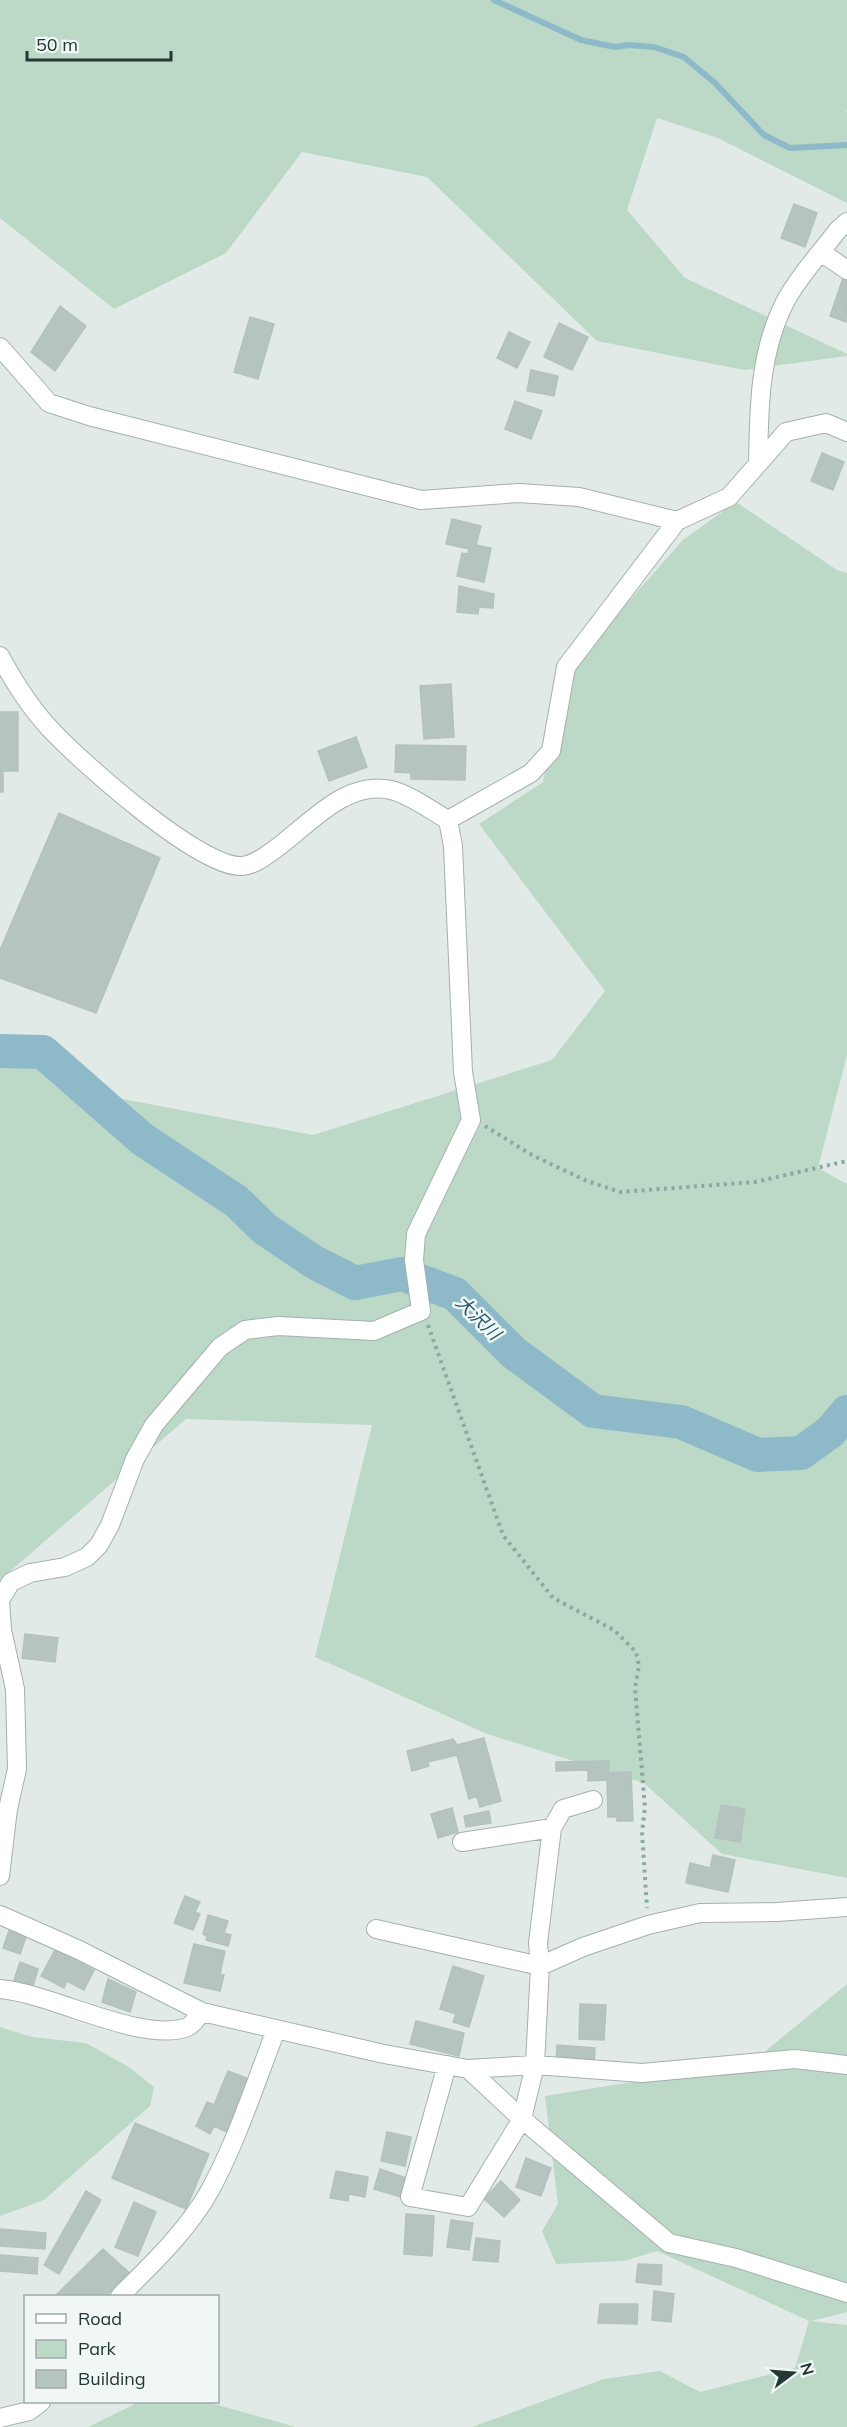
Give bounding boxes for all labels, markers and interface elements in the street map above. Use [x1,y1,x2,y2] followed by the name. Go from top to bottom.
[27,24,171,62] scale bar
[36,33,78,56] text: 50 m
[451,1291,507,1346] water label: 大沢川
[24,2295,219,2403] legend
[78,2307,122,2330] text: Road
[78,2337,117,2360] text: Park
[763,2343,823,2403] north arrow
[796,2360,819,2377] text: N
[78,2367,146,2390] text: Building

